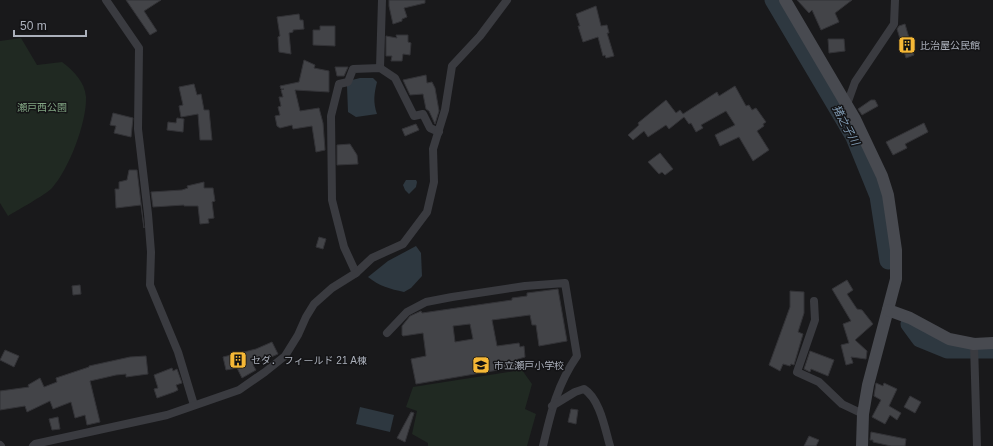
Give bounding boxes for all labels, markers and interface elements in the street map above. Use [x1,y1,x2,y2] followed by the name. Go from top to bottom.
[14,12,86,38] scale bar
[20,19,47,33] text: 50 m
[897,35,917,55] building icon: 比治屋公民館
[920,40,980,51] place label: 比治屋公民館
[17,102,67,113] park label: 瀬戸西公園
[830,103,862,148] water label: 猪之子川
[228,350,248,370] building icon: セダ． フィールド 21 A棟
[251,355,367,366] place label: セダ． フィールド 21 A棟
[471,355,491,375] school or university icon: 市立瀬戸小学校
[494,360,564,371] place label: 市立瀬戸小学校

